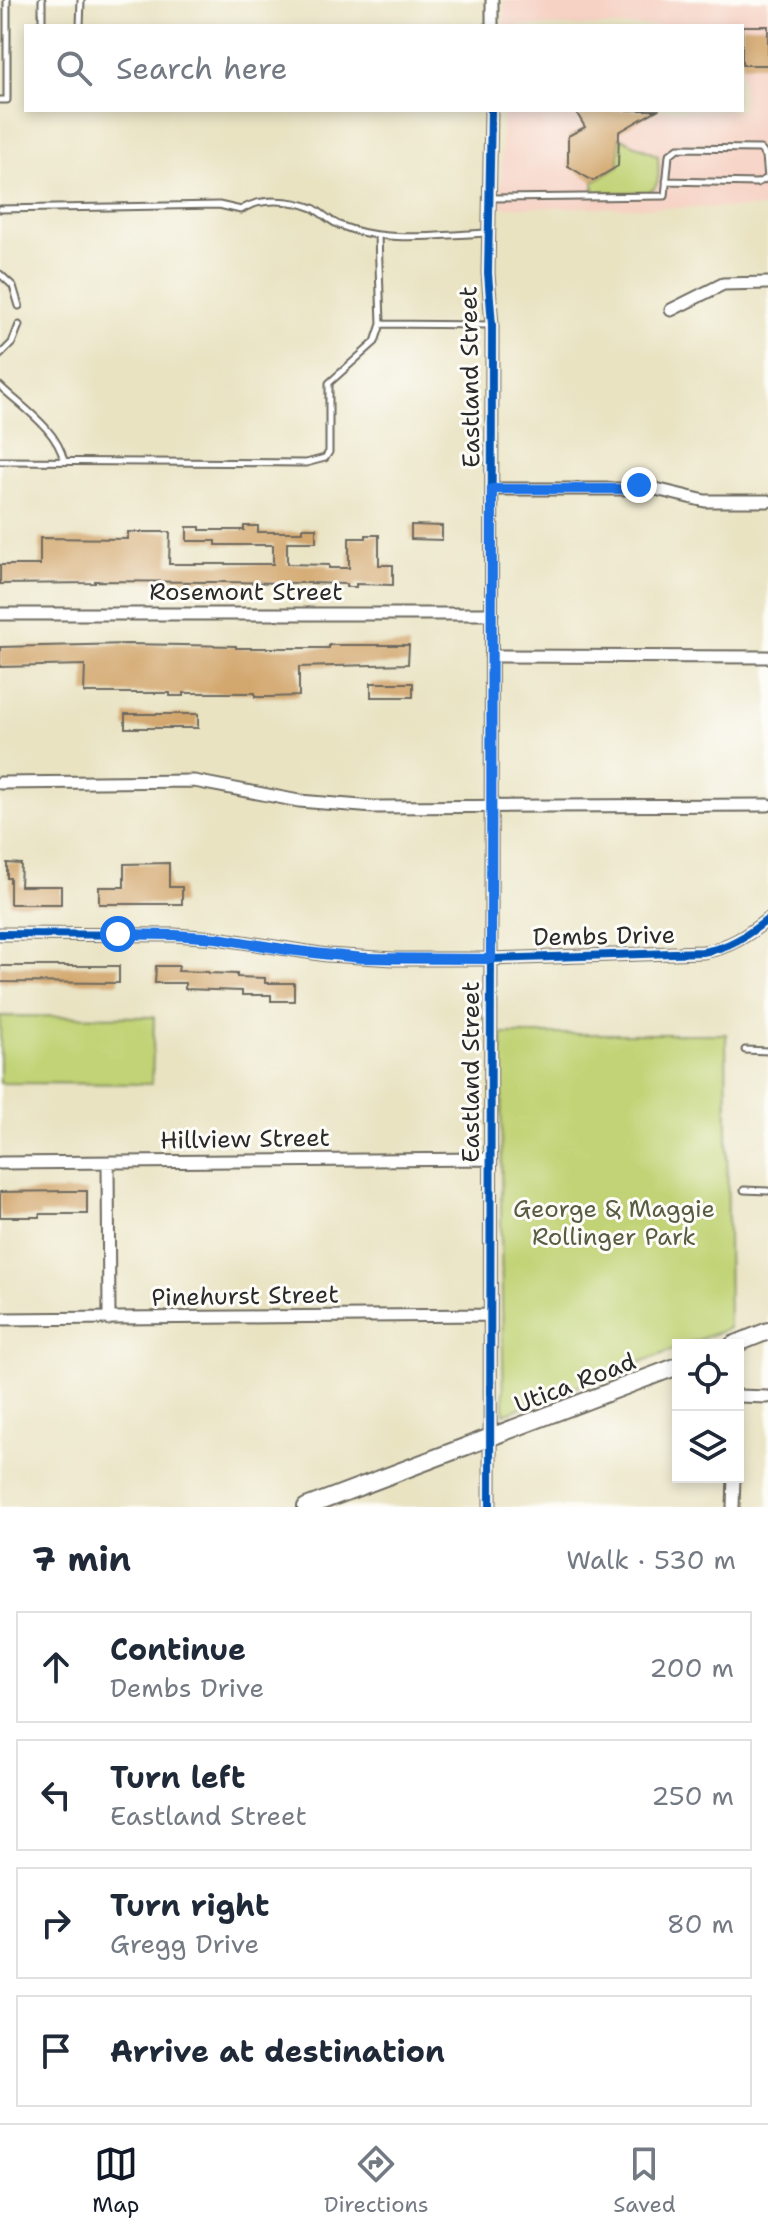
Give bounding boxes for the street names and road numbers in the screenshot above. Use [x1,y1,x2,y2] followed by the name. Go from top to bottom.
[452,286,488,468] street label: Eastland Street
[149,576,343,608] street label: Rosemont Street
[533,919,675,953] street label: Dembs Drive
[455,981,487,1163] street label: Eastland Street
[160,1122,330,1156] street label: Hillview Street
[151,1278,339,1314] street label: Pinehurst Street
[510,1345,640,1421] street label: Utica Road

